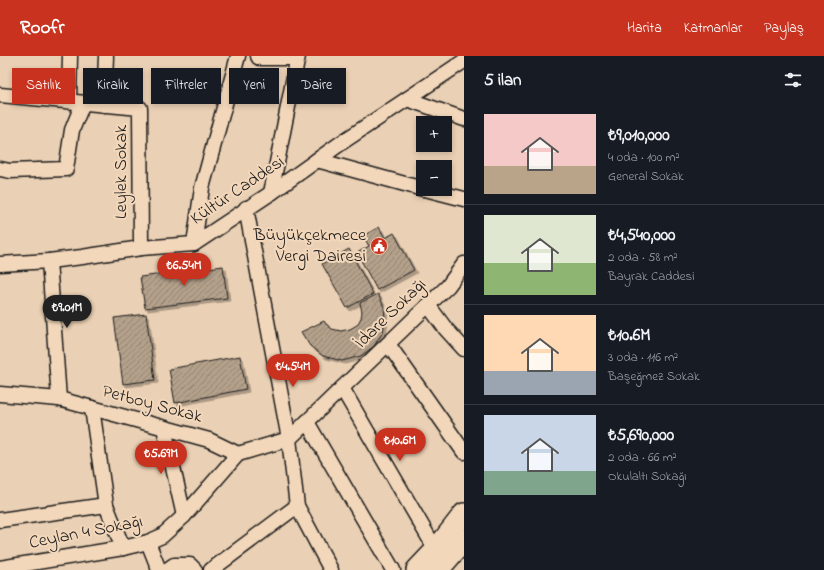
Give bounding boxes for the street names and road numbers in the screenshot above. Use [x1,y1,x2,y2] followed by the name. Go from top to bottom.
[109,125,135,219] street label: Leylek Sokak
[186,150,290,232] street label: Kültür Caddesi
[349,273,434,356] street label: İdare Sokağı
[99,379,205,431] street label: Petboy Sokak
[27,509,145,558] street label: Ceylan 4 Sokağı

